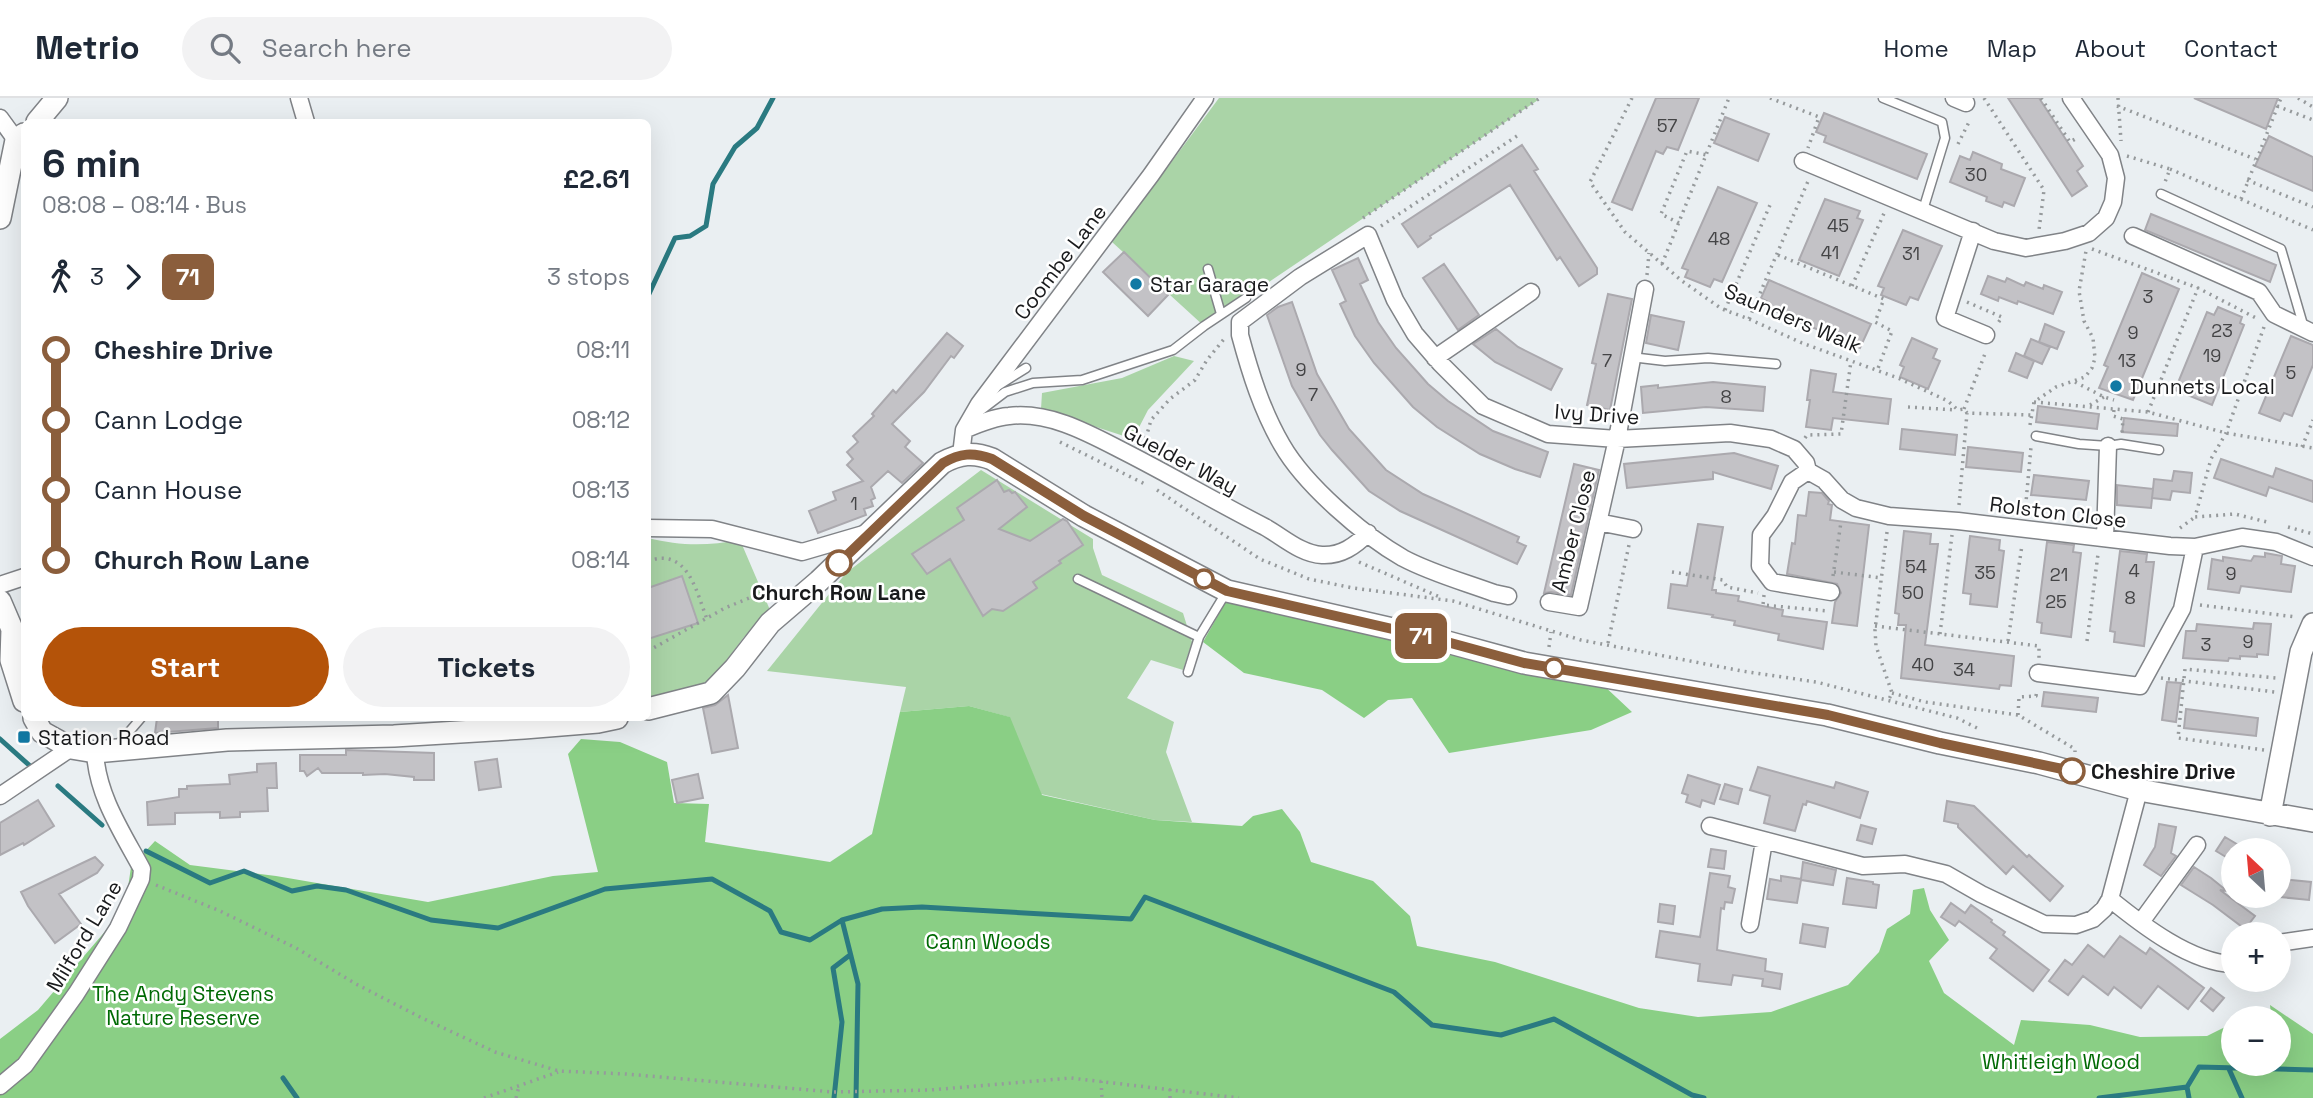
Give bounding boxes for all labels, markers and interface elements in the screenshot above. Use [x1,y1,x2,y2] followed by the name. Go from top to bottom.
[182,17,672,80] search box
[35,27,140,69] text: Metrio
[206,29,244,67] icon: search
[262,31,412,65] text: Search here
[1883,33,1949,64] text: Home
[1987,33,2037,64] text: Map
[2075,33,2146,64] text: About
[2184,33,2278,64] text: Contact
[1657,114,1677,137] house number: 57
[42,140,141,188] text: 6 min
[563,162,630,196] text: £2.61
[1965,163,1987,186] house number: 30
[42,190,247,220] text: 08:08 – 08:14 · Bus
[1008,199,1112,325] street label: Coombe Lane
[1827,214,1849,237] house number: 45
[1708,227,1730,250] house number: 48
[1821,241,1839,264] house number: 41
[1902,242,1920,265] house number: 31
[42,258,80,296] icon: walk
[114,258,152,296] icon: forward
[176,261,200,292] text: 71
[90,262,104,292] text: 3
[547,262,630,292] text: 3 stops
[1150,271,1269,298] place label: Star Garage
[1128,276,1144,292] marker: Star Garage
[1720,277,1866,359] street label: Saunders Walk
[2143,285,2153,308] house number: 3
[2211,319,2233,342] house number: 23
[2127,321,2139,344] house number: 9
[94,333,273,367] text: Cheshire Drive
[576,335,630,365] text: 08:11
[2203,344,2221,367] house number: 19
[1602,349,1612,372] house number: 7
[2118,349,2136,372] house number: 13
[1295,358,1307,381] house number: 9
[2286,361,2296,384] house number: 5
[2130,373,2275,400] place label: Dunnets Local
[2108,378,2124,394] marker: Dunnets Local
[1308,383,1318,406] house number: 7
[1720,385,1732,408] house number: 8
[1554,398,1640,430] street label: Ivy Drive
[94,403,243,437] text: Cann Lodge
[572,405,630,435] text: 08:12
[1119,417,1243,501] street label: Guelder Way
[1545,467,1601,595] street label: Amber Close
[94,473,242,507] text: Cann House
[572,475,630,505] text: 08:13
[1988,490,2128,534] street label: Rolston Close
[850,492,858,515] house number: 1
[94,543,310,577] text: Church Row Lane
[571,545,630,575] text: 08:14
[826,550,852,576] marker: Church Row Lane
[1905,555,1927,578] house number: 54
[2128,559,2140,582] house number: 4
[1974,561,1996,584] house number: 35
[2225,562,2237,585] house number: 9
[2050,563,2068,586] house number: 21
[1194,569,1214,589] unlabelled marker
[752,579,926,606] place label: Church Row Lane
[1902,581,1924,604] house number: 50
[2124,586,2136,609] house number: 8
[2045,590,2067,613] house number: 25
[1390,613,1452,659] line badge: 71
[1409,620,1433,651] text: 71
[42,627,329,707] button: Start
[343,627,630,707] button: Tickets
[2242,630,2254,653] house number: 9
[2201,633,2211,656] house number: 3
[1912,653,1934,676] house number: 40
[1544,658,1564,678] unlabelled marker
[1953,658,1975,681] house number: 34
[38,724,169,751] place label: Station Road
[16,729,32,745] marker: Station Road
[2059,758,2085,784] marker: Cheshire Drive
[2091,758,2236,785] place label: Cheshire Drive
[2221,838,2291,908] north arrow
[2221,838,2291,1076] map controls
[40,875,128,997] street label: Milford Lane
[2221,922,2291,992] button: +
[925,928,1051,955] park label: Cann Woods
[92,980,274,1031] park label: The Andy Stevens Nature Reserve
[2221,1006,2291,1076] button: −
[1982,1048,2140,1075] park label: Whitleigh Wood

